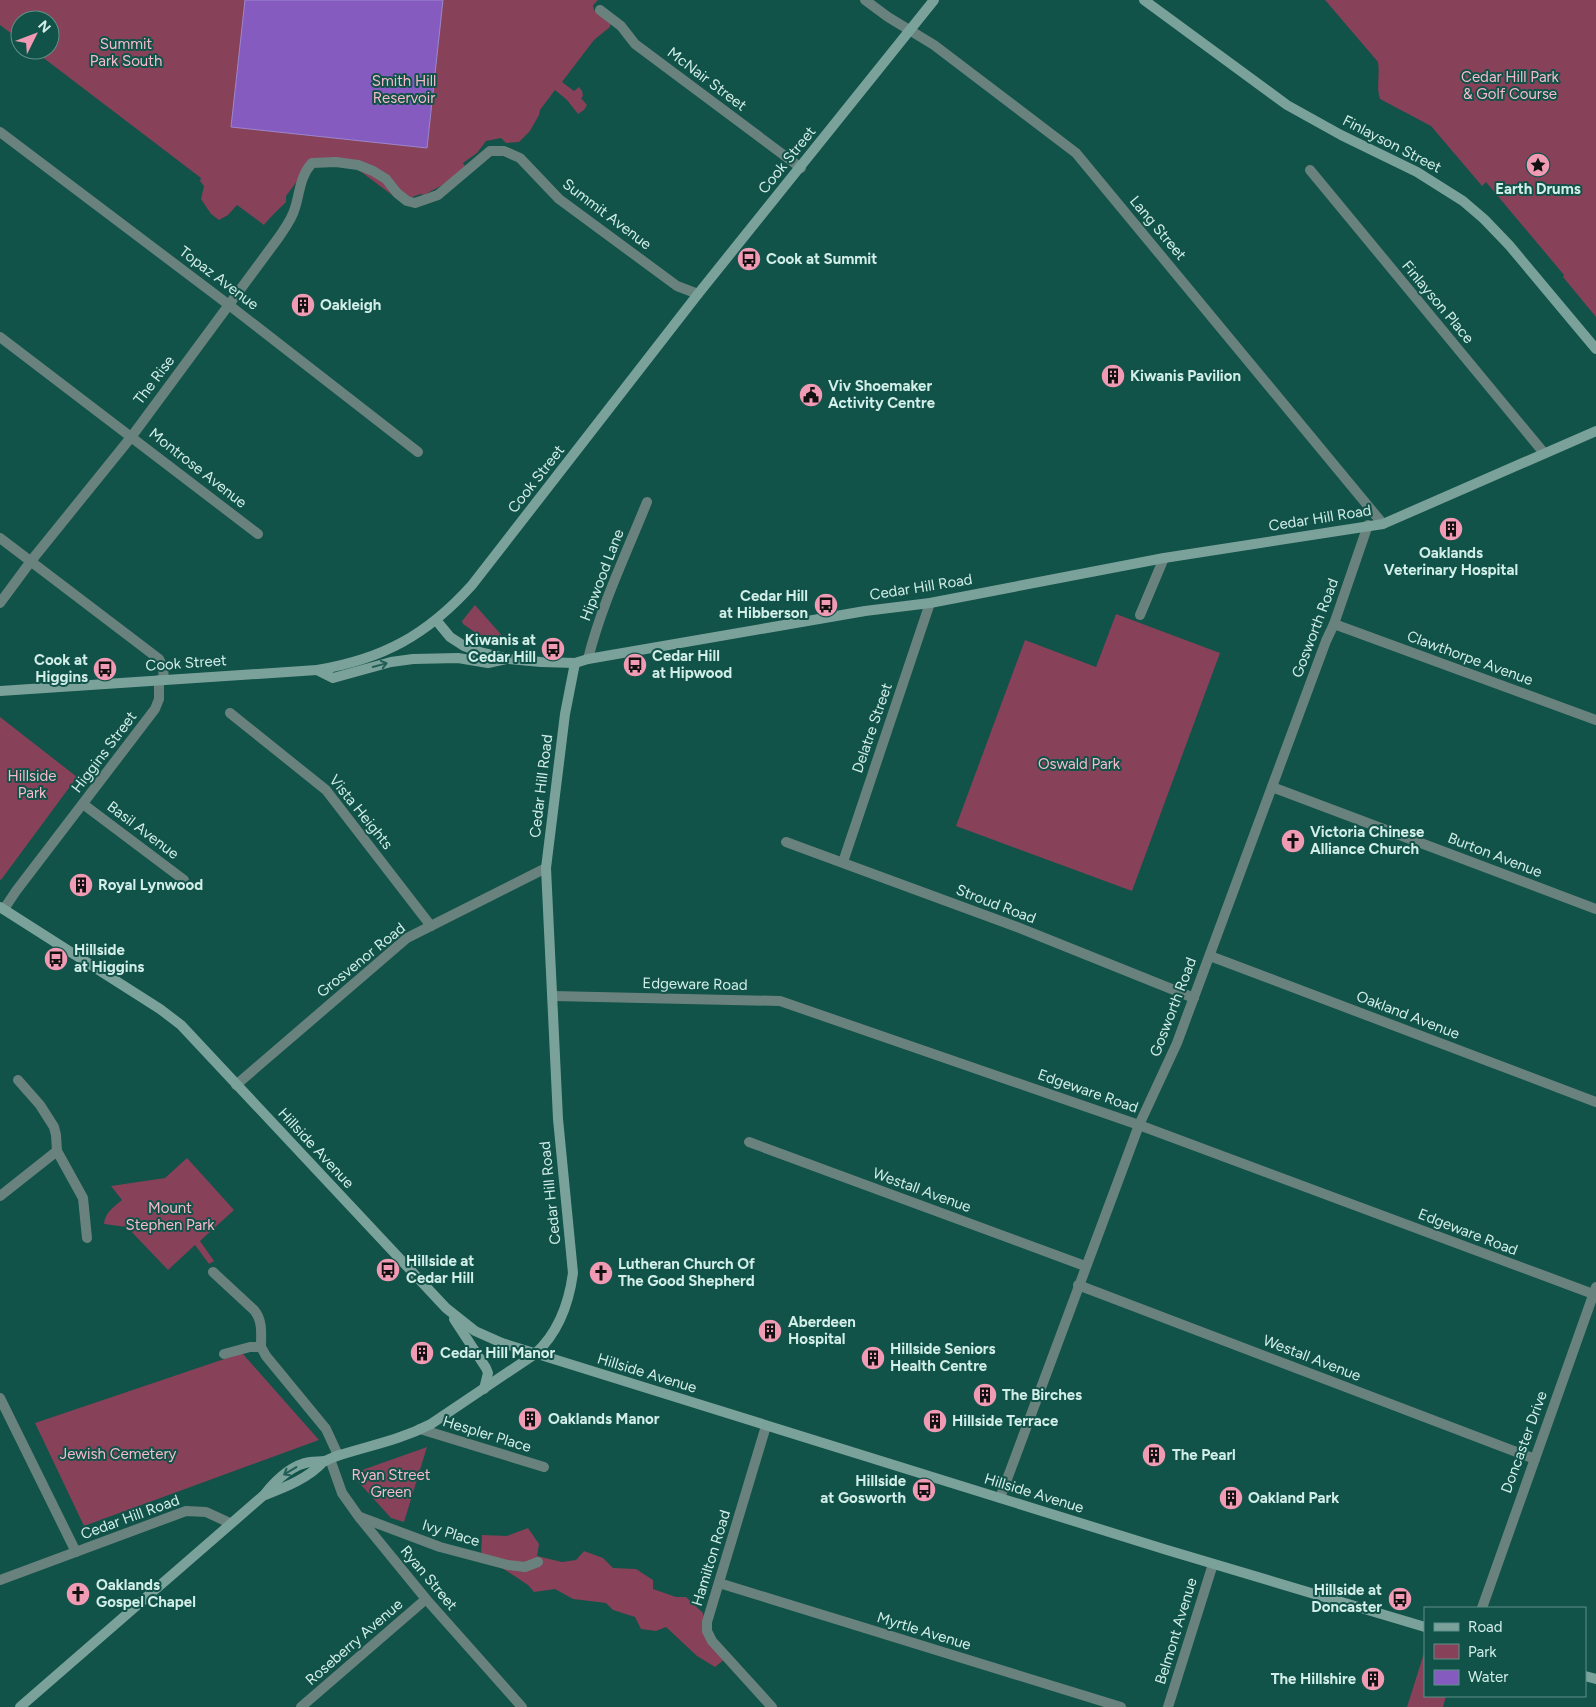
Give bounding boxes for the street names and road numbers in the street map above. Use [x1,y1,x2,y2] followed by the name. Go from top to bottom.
[664,43,750,115] street label: McNair Street
[1340,111,1445,177] street label: Finlayson Street
[754,123,820,197] street label: Cook Street
[559,175,655,253] street label: Summit Avenue
[1126,192,1190,264] street label: Lang Street
[176,242,262,314] street label: Topaz Avenue
[1398,257,1478,347] street label: Finlayson Place
[130,352,178,408] street label: The Rise
[146,424,250,512] street label: Montrose Avenue
[504,441,568,517] street label: Cook Street
[1267,501,1373,535] street label: Cedar Hill Road
[576,527,628,623] street label: Hipwood Lane
[868,570,974,604] street label: Cedar Hill Road
[1288,576,1342,680] street label: Gosworth Road
[1405,627,1535,689] street label: Clawthorpe Avenue
[145,651,227,675] street label: Cook Street
[848,680,896,775] street label: Delatre Street
[68,708,141,796] street label: Higgins Street
[526,733,556,839] street label: Cedar Hill Road
[325,771,397,853] street label: Vista Heights
[104,797,182,863] street label: Basil Avenue
[1445,829,1545,881] street label: Burton Avenue
[954,881,1038,927] street label: Stroud Road
[313,919,409,1001] street label: Grosvenor Road
[1146,955,1200,1059] street label: Gosworth Road
[642,974,748,994] street label: Edgeware Road
[1354,987,1462,1043] street label: Oakland Avenue
[1035,1065,1141,1117] street label: Edgeware Road
[274,1104,358,1192] street label: Hillside Avenue
[536,1140,564,1246] street label: Cedar Hill Road
[870,1164,974,1216] street label: Westall Avenue
[1416,1205,1520,1259] street label: Edgeware Road
[1261,1331,1363,1385] street label: Westall Avenue
[595,1349,699,1397] street label: Hillside Avenue
[1497,1388,1551,1496] street label: Doncaster Drive
[441,1412,533,1456] street label: Hespler Place
[982,1469,1086,1517] street label: Hillside Avenue
[78,1491,182,1543] street label: Cedar Hill Road
[688,1508,734,1608] street label: Hamilton Road
[420,1516,482,1550] street label: Ivy Place
[397,1542,461,1614] street label: Ryan Street
[1151,1575,1201,1687] street label: Belmont Avenue
[302,1595,406,1689] street label: Roseberry Avenue
[875,1608,973,1654] street label: Myrtle Avenue

